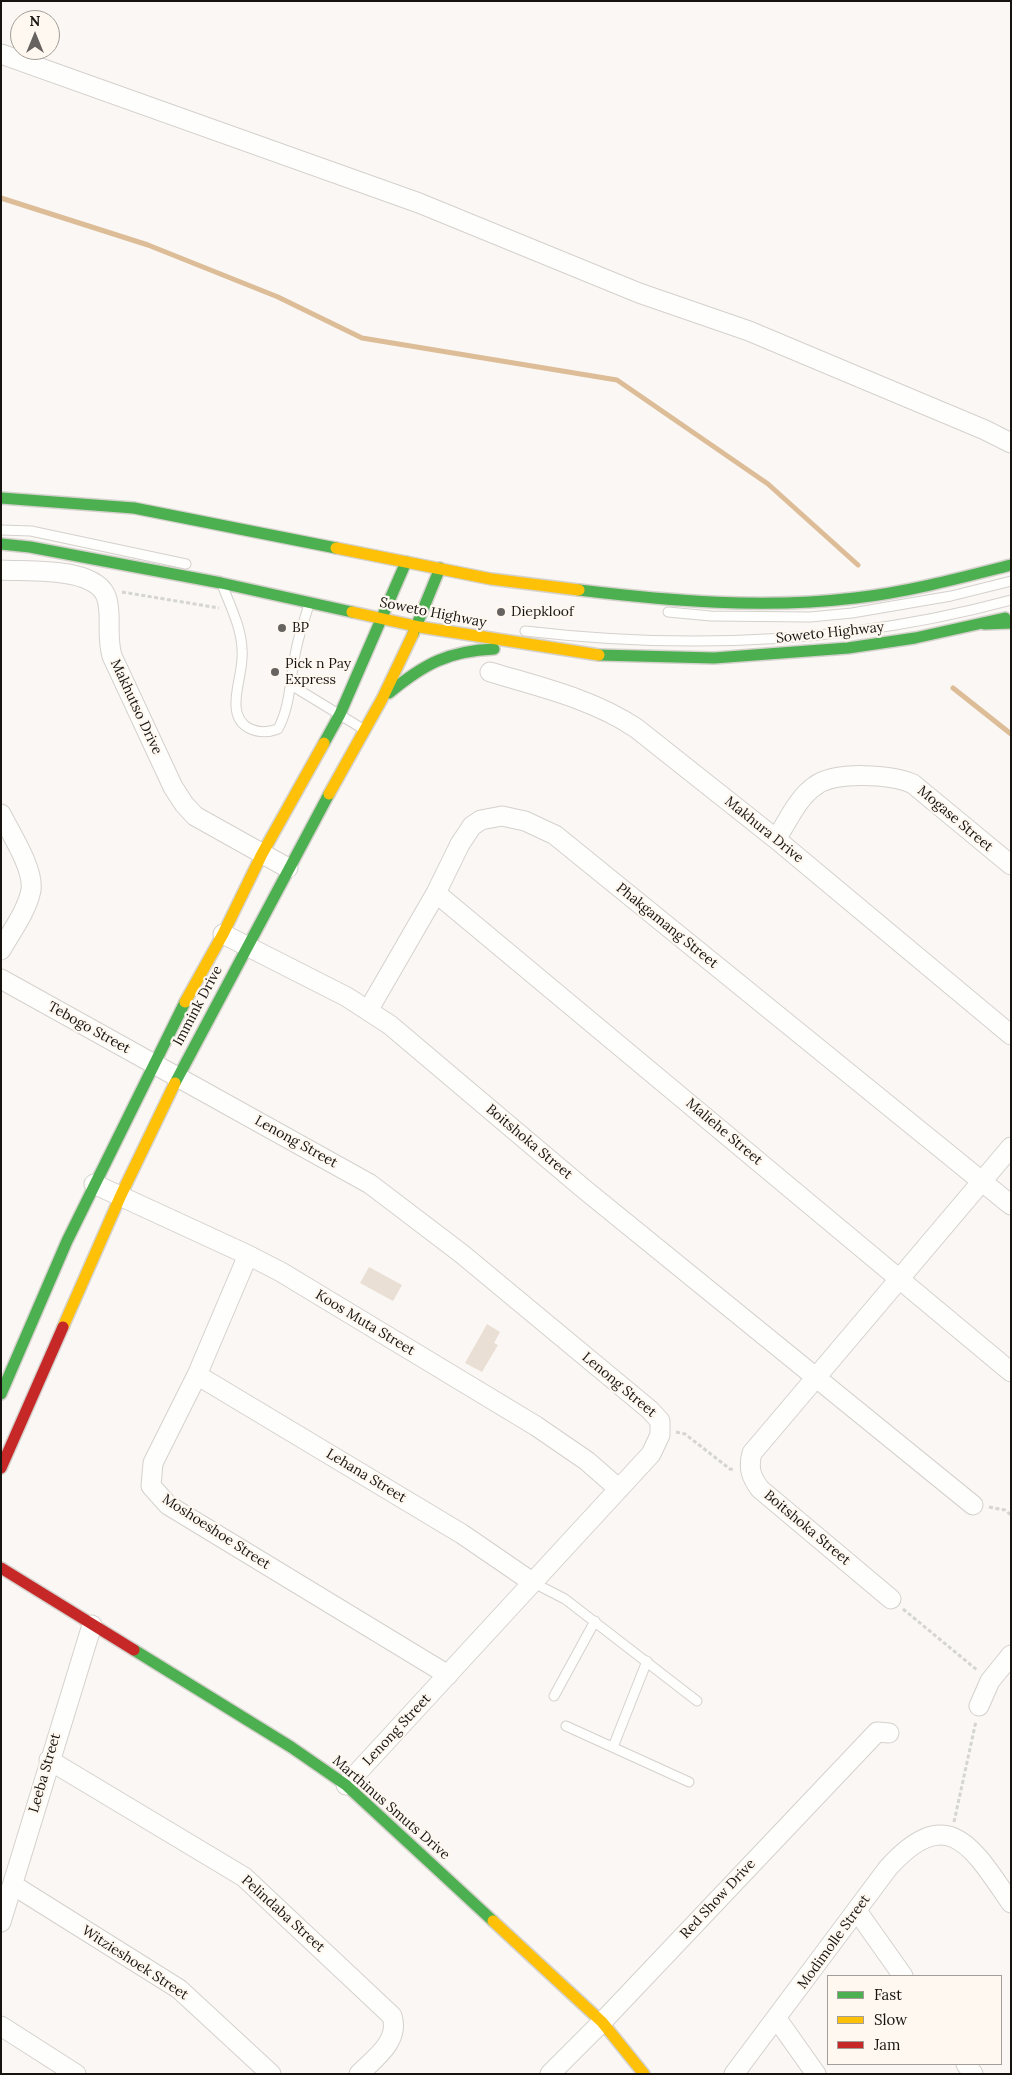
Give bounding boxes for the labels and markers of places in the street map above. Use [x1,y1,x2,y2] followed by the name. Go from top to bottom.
[511,604,574,620] place label: Diepkloof
[495,606,507,618] marker: Diepkloof
[292,620,309,636] place label: BP
[276,622,288,634] marker: BP
[285,656,351,689] place label: Pick n Pay Express
[269,666,281,678] marker: Pick n Pay Express

